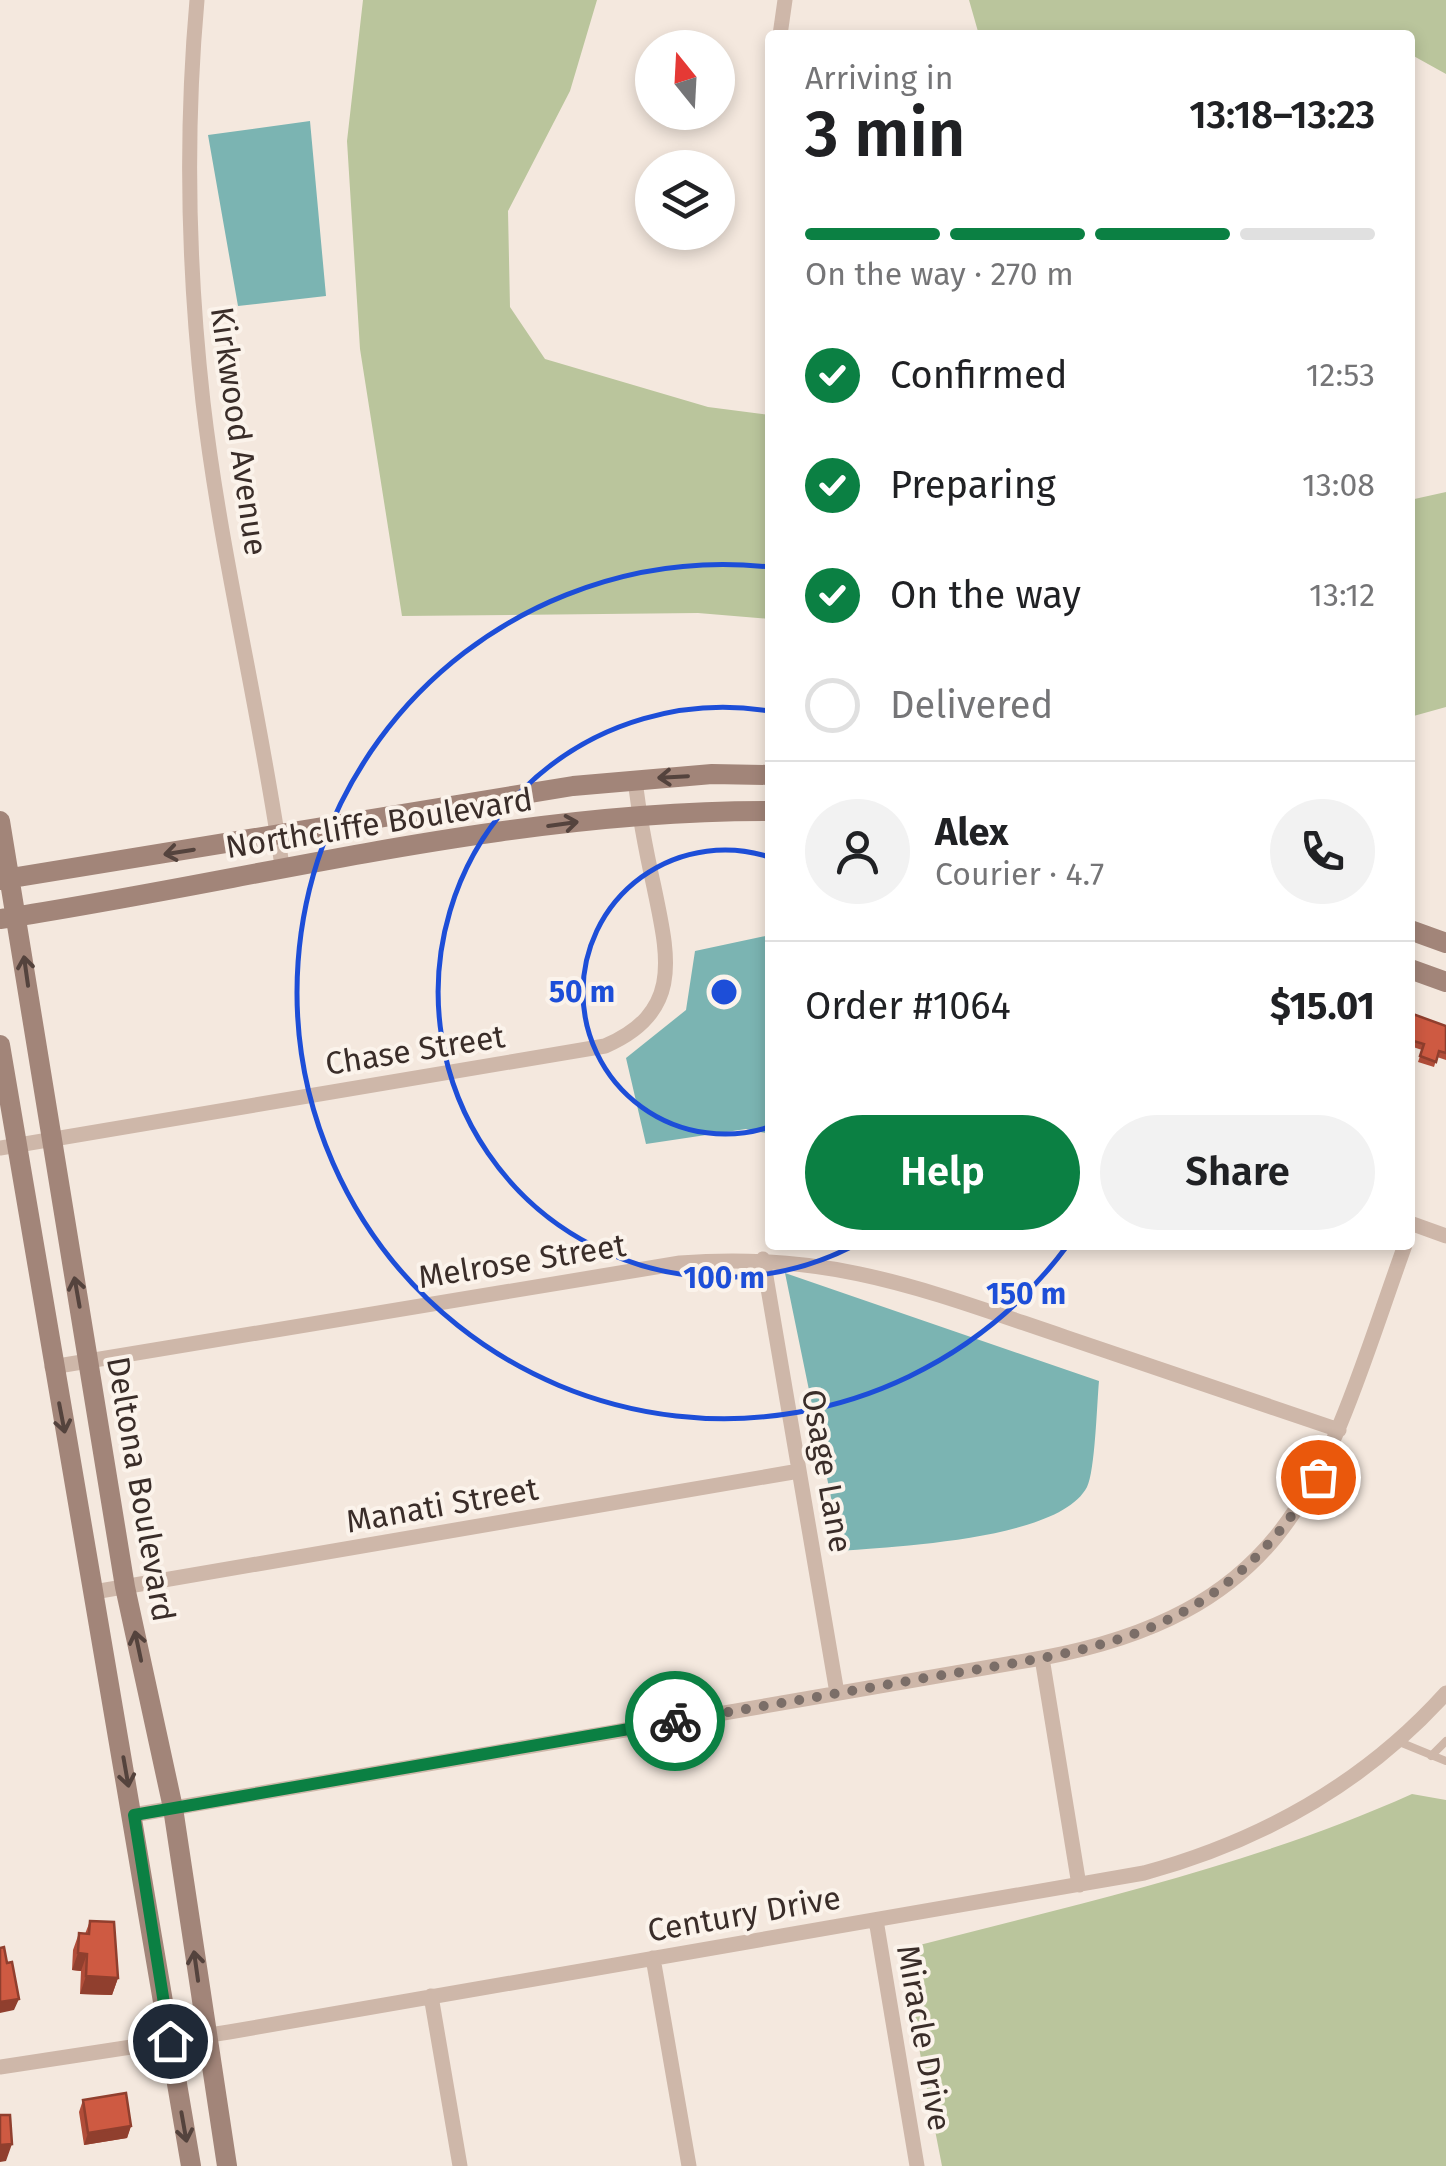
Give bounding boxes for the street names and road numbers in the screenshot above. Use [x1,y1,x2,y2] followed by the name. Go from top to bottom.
[203,304,275,558] street label: Kirkwood Avenue
[223,780,535,866] street label: Northcliffe Boulevard
[323,1017,508,1083] street label: Chase Street
[416,1226,629,1296] street label: Melrose Street
[99,1354,183,1624] street label: Deltona Boulevard
[794,1386,860,1556] street label: Osage Lane
[343,1469,541,1541] street label: Manati Street
[645,1878,843,1950] street label: Century Drive
[889,1942,959,2134] street label: Miracle Drive

